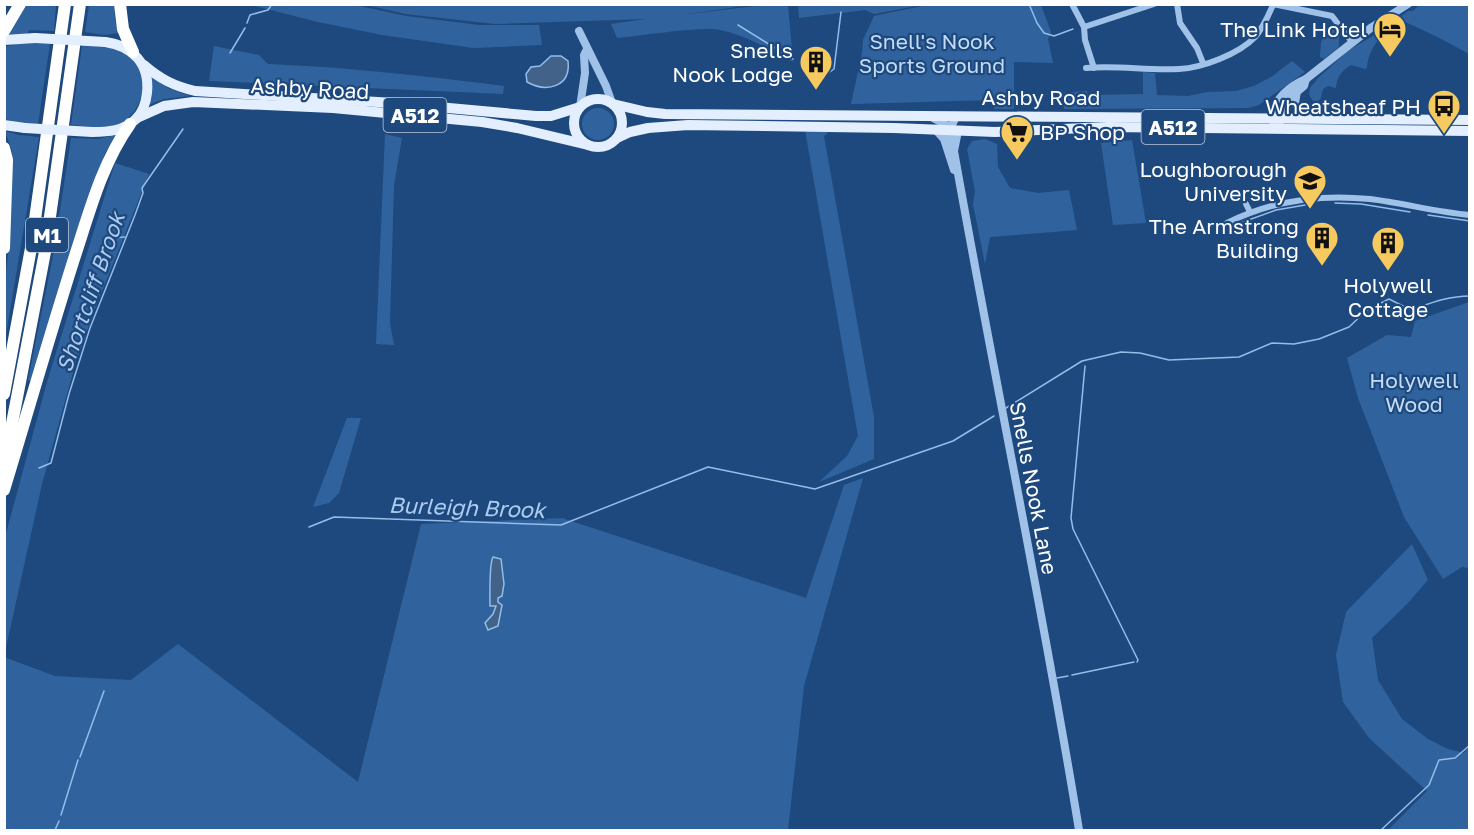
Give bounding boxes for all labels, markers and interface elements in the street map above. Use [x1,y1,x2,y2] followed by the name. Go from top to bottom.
[1372,11,1408,58] hotel icon: The Link Hotel
[1220,16,1367,42] place label: The Link Hotel
[859,28,1005,78] park label: Snell's Nook Sports Ground
[672,37,793,87] place label: Snells Nook Lodge
[798,44,834,91] building icon: Snells Nook Lodge
[250,72,370,104] street label: Ashby Road
[982,84,1100,110] street label: Ashby Road
[1426,88,1462,135] bus stop icon: Wheatsheaf PH
[1265,93,1421,119] place label: Wheatsheaf PH
[384,98,446,132] road number: A512
[1142,110,1204,144] road number: A512
[999,114,1035,161] supermarket icon: BP Shop
[1040,119,1125,145] place label: BP Shop
[1139,156,1287,206] place label: Loughborough University
[1292,163,1328,210] school or university icon: Loughborough University
[50,206,131,375] water label: Shortcliff Brook
[1149,213,1299,263] place label: The Armstrong Building
[26,218,68,252] road number: M1
[1304,220,1340,267] building icon: The Armstrong Building
[1370,225,1406,272] building icon: Holywell Cottage
[1343,272,1433,322] place label: Holywell Cottage
[1369,367,1459,417] park label: Holywell Wood
[1004,399,1064,577] street label: Snells Nook Lane
[388,491,548,523] water label: Burleigh Brook

